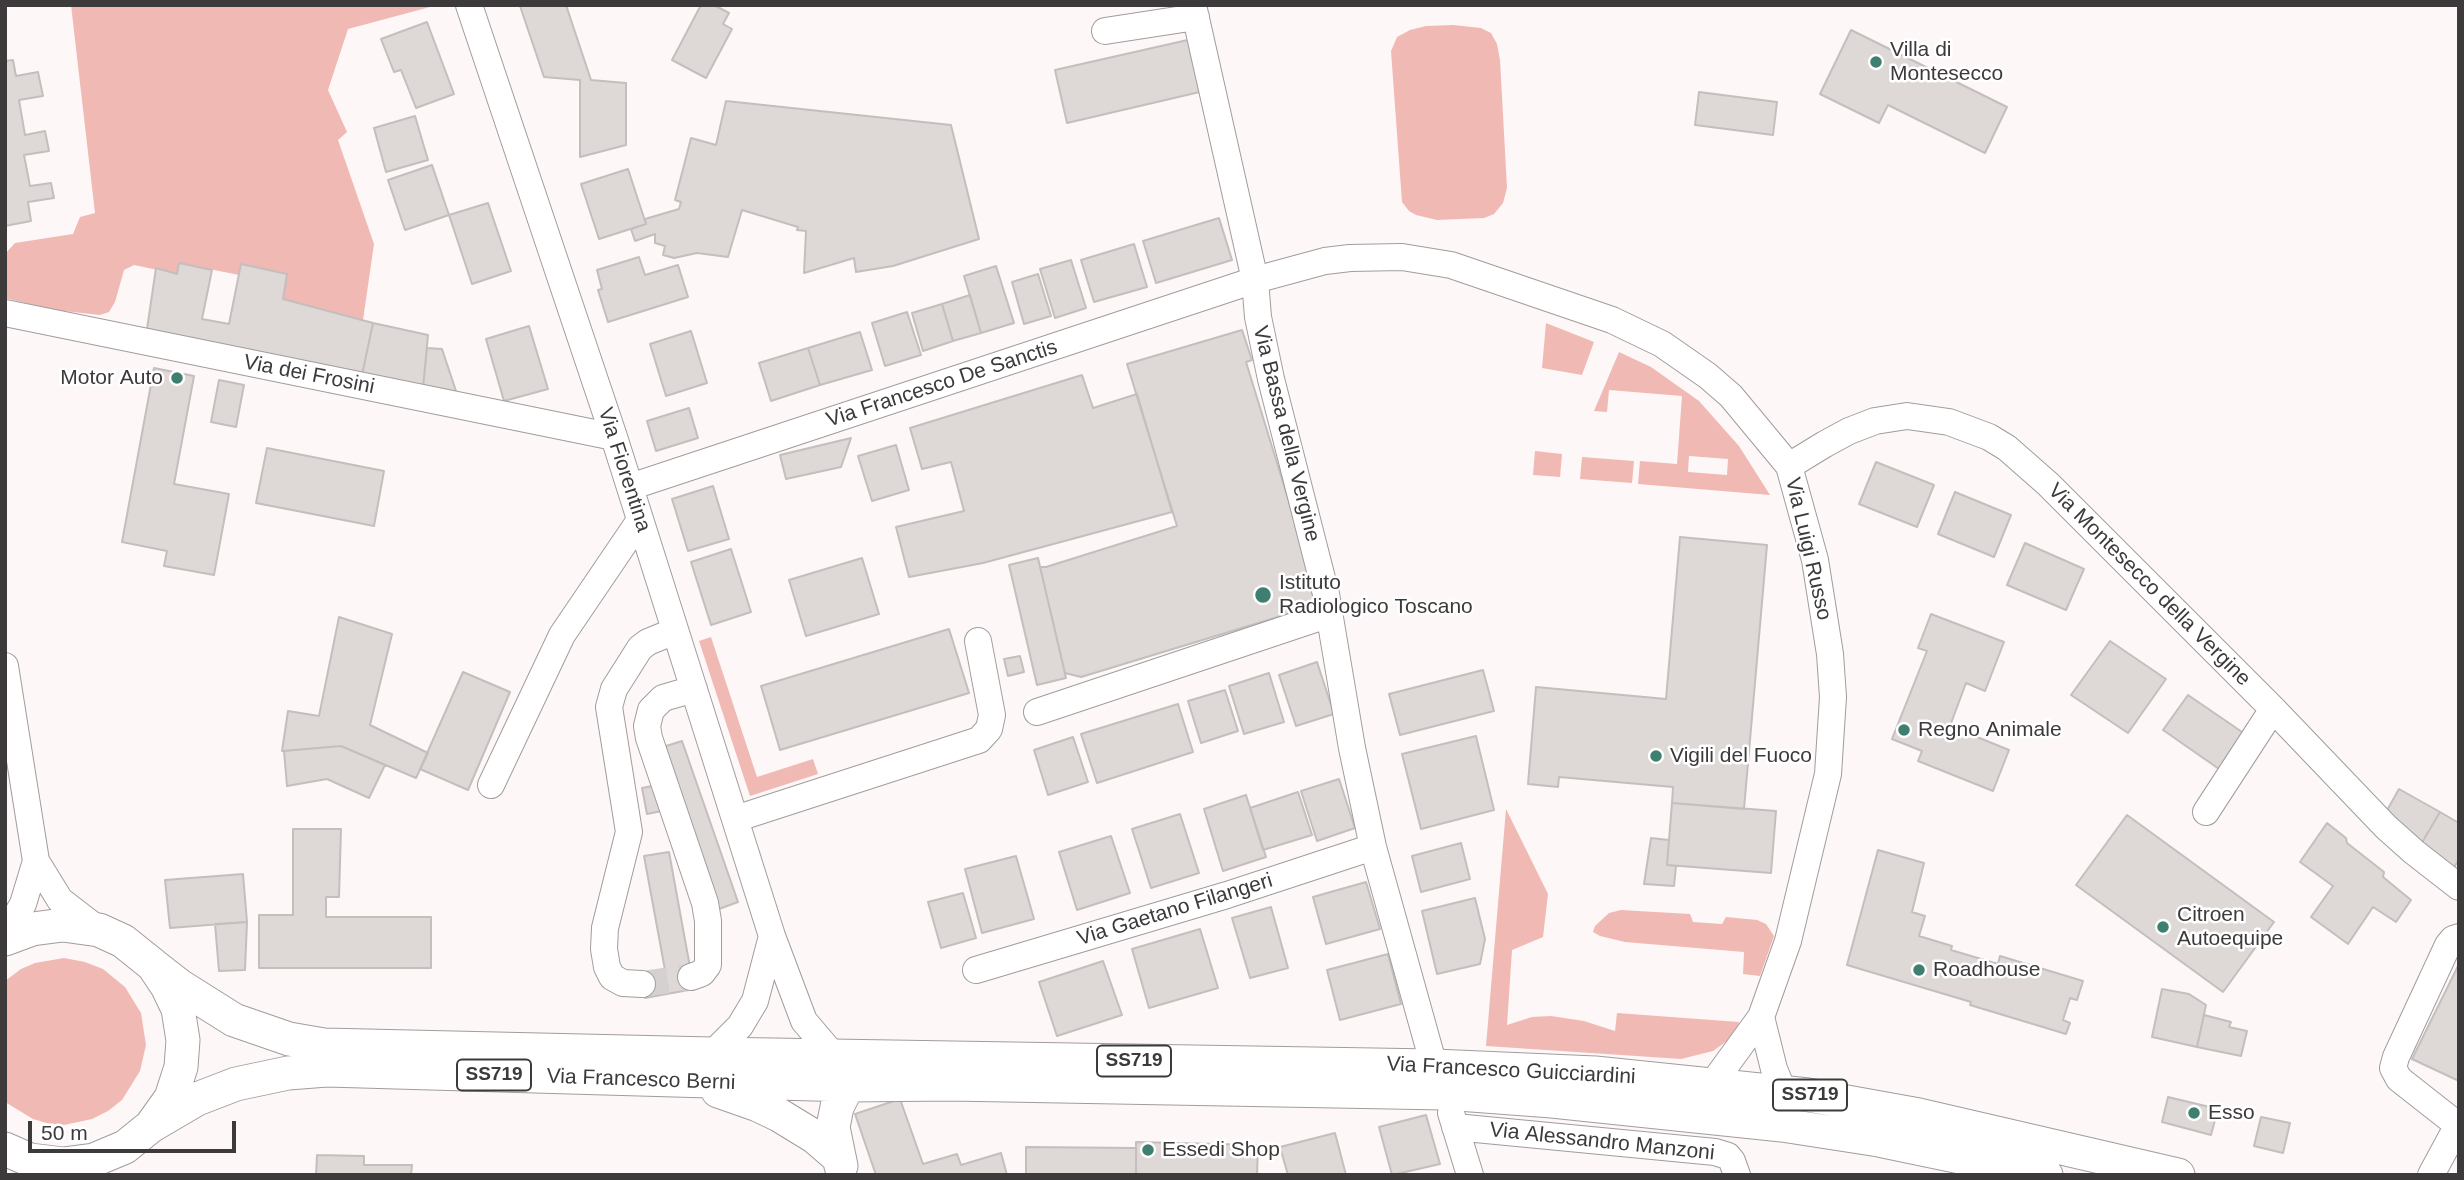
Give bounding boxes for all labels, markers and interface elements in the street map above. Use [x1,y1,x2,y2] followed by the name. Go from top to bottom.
[1890,37,2003,87] place label: Villa di Montesecco
[1868,54,1884,70] marker: Villa di Montesecco
[1247,324,1325,544] street label: Via Bassa della Vergine
[823,335,1061,433] street label: Via Francesco De Sanctis
[241,350,377,400] street label: Via dei Frosini
[60,365,163,391] place label: Motor Auto
[169,370,185,386] marker: Motor Auto
[592,405,656,535] street label: Via Fiorentina
[1779,475,1837,623] street label: Via Luigi Russo
[2042,478,2256,692] street label: Via Montesecco della Vergine
[1279,570,1473,620] place label: Istituto Radiologico Toscano
[1253,585,1273,605] marker: Istituto Radiologico Toscano
[1918,717,2062,743] place label: Regno Animale
[1896,722,1912,738] marker: Regno Animale
[1670,743,1812,769] place label: Vigili del Fuoco
[1648,748,1664,764] marker: Vigili del Fuoco
[1074,868,1276,952] street label: Via Gaetano Filangeri
[2177,902,2283,952] place label: Citroen Autoequipe
[2155,919,2171,935] marker: Citroen Autoequipe
[1933,957,2040,983] place label: Roadhouse
[1911,962,1927,978] marker: Roadhouse
[1097,1046,1171,1077] road number: SS719
[1386,1052,1636,1090] street label: Via Francesco Guicciardini
[457,1060,531,1091] road number: SS719
[546,1064,736,1096] street label: Via Francesco Berni
[1773,1079,1847,1110] road number: SS719
[2208,1100,2255,1126] place label: Esso
[2186,1105,2202,1121] marker: Esso
[32,1106,240,1150] scale bar
[1488,1118,1716,1166] street label: Via Alessandro Manzoni
[41,1121,88,1144] text: 50 m
[1162,1137,1280,1163] place label: Essedi Shop
[1140,1142,1156,1158] marker: Essedi Shop

